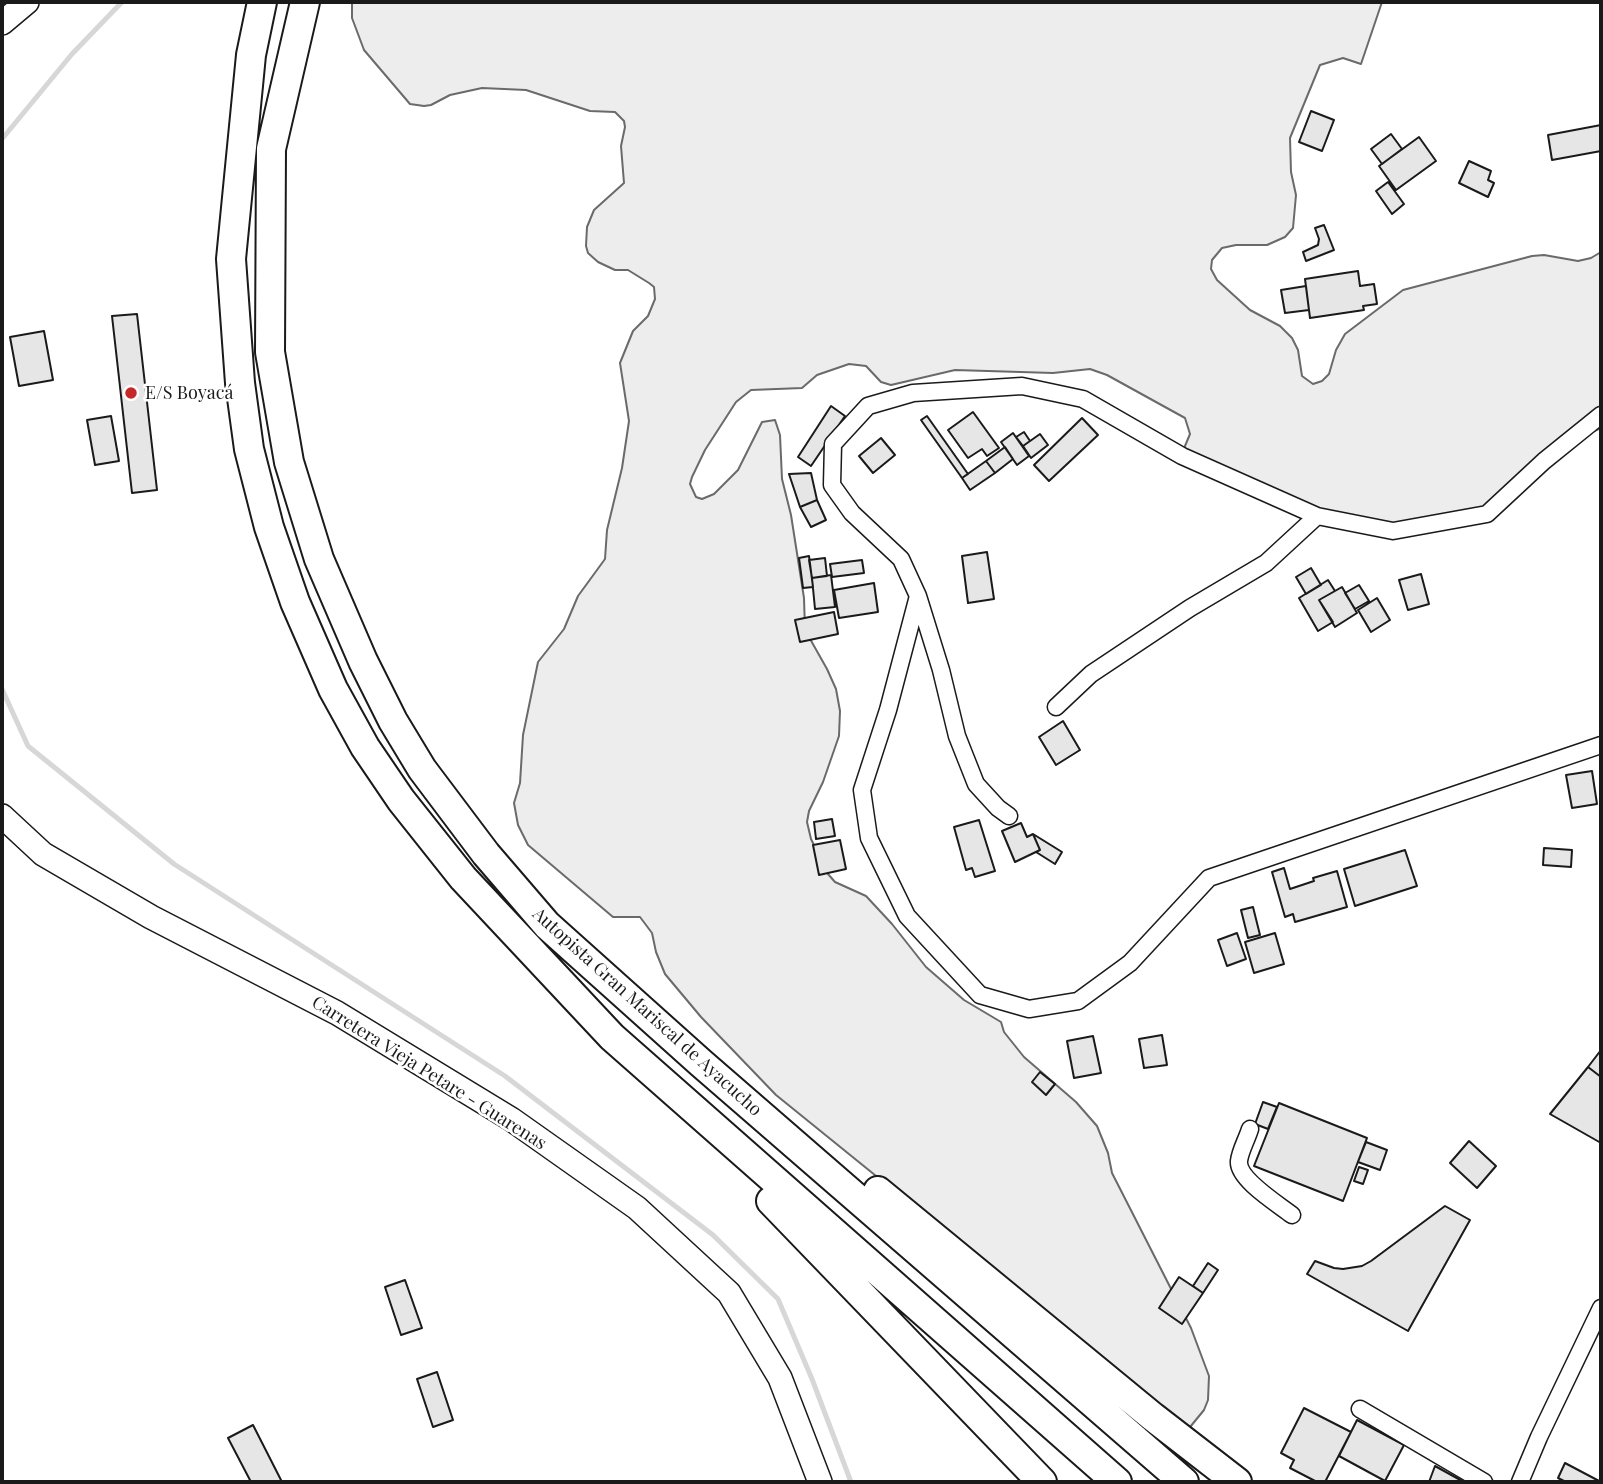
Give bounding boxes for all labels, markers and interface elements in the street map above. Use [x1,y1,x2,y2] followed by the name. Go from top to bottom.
[145,382,233,404] place label: E/S Boyacá
[123,385,139,401] marker: E/S Boyacá
[528,903,766,1121] street label: Autopista Gran Mariscal de Ayacucho
[308,992,550,1154] street label: Carretera Vieja Petare - Guarenas

